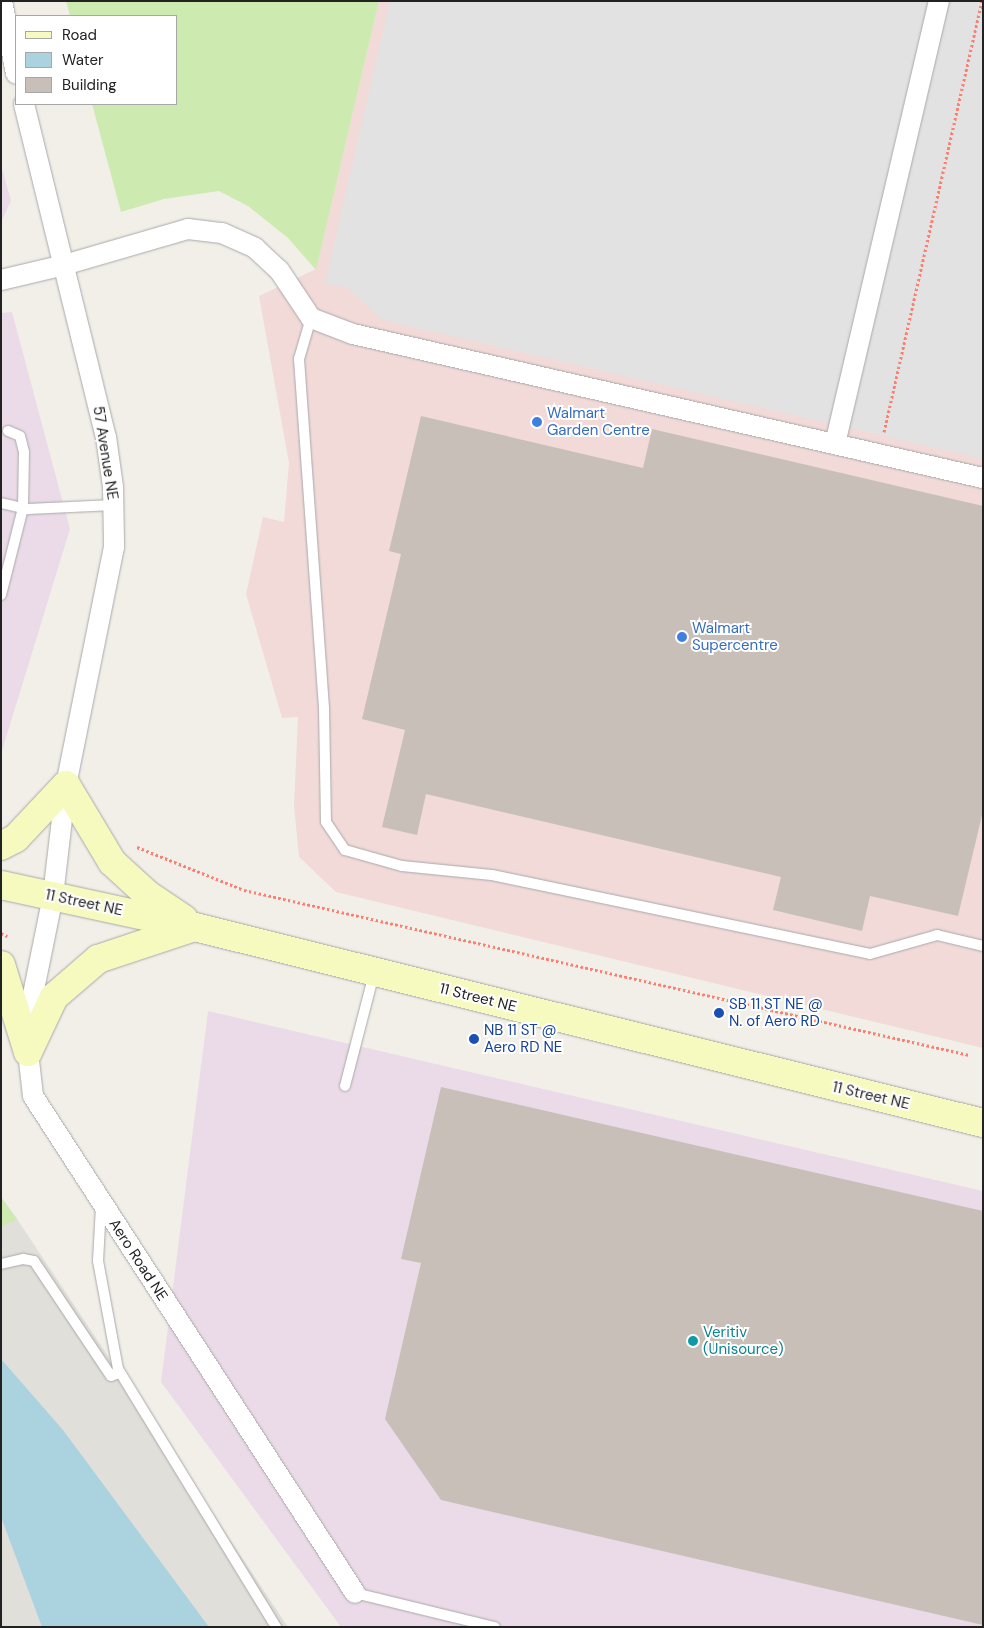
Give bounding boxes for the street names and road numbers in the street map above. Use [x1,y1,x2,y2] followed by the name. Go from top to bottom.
[89,405,121,501] street label: 57 Avenue NE
[44,886,124,920] street label: 11 Street NE
[438,980,518,1016] street label: 11 Street NE
[831,1078,911,1114] street label: 11 Street NE
[105,1216,171,1304] street label: Aero Road NE

